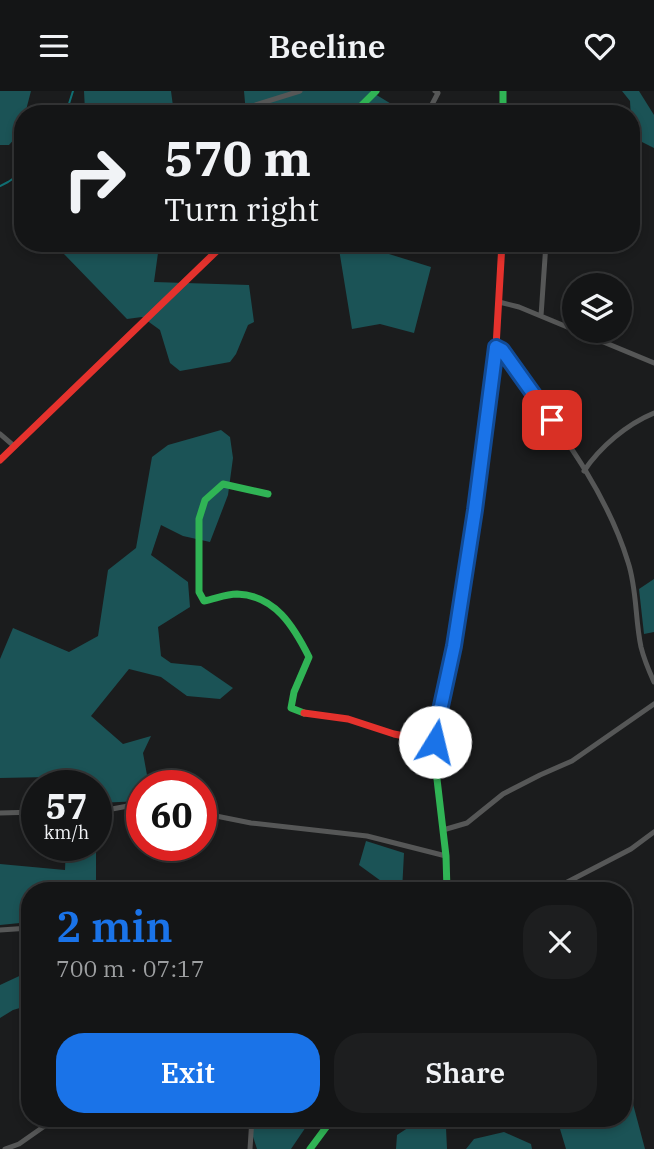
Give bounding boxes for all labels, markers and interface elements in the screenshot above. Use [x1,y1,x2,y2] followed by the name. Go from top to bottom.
[268,25,386,67] text: Beeline
[35,27,73,65] icon: menu
[581,27,619,65] icon: heart
[164,126,311,189] text: 570 m
[49,133,140,224] icon: right
[164,188,319,230] text: Turn right
[562,273,632,343] map controls
[562,273,632,343] button: layers
[522,390,582,450] pin
[533,401,571,439] icon: arrive
[398,705,472,779] position arrow
[126,770,217,861] speed limit sign: 60
[45,783,88,829] text: 57
[44,821,89,844] text: km/h
[56,899,173,954] text: 2 min
[523,905,597,979] button: close
[56,953,205,983] text: 700 m · 07:17
[56,1033,320,1113] button: Exit
[334,1033,597,1113] button: Share

